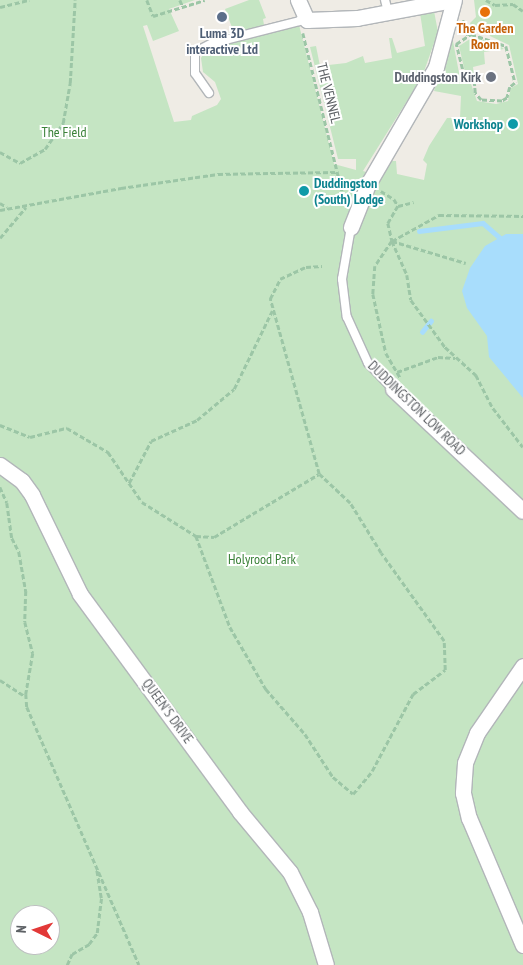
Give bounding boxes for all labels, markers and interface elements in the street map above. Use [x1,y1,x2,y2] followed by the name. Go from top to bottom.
[479,6,491,18] marker: The Garden Room
[216,11,228,23] marker: Luma 3D interactive Ltd
[456,20,514,52] place label: The Garden Room
[186,25,258,58] place label: Luma 3D interactive Ltd
[313,61,345,125] street label: THE VENNEL
[395,69,481,85] place label: Duddingston Kirk
[485,71,497,83] marker: Duddingston Kirk
[454,116,503,132] place label: Workshop
[507,118,519,130] marker: Workshop
[41,124,87,140] park label: The Field
[314,175,384,208] place label: Duddingston (South) Lodge
[298,185,310,197] marker: Duddingston (South) Lodge
[365,357,469,459] street label: DUDDINGSTON LOW ROAD
[228,551,296,567] park label: Holyrood Park
[139,675,197,747] street label: QUEEN'S DRIVE
[10,905,60,955] north arrow
[12,925,30,933] text: N

